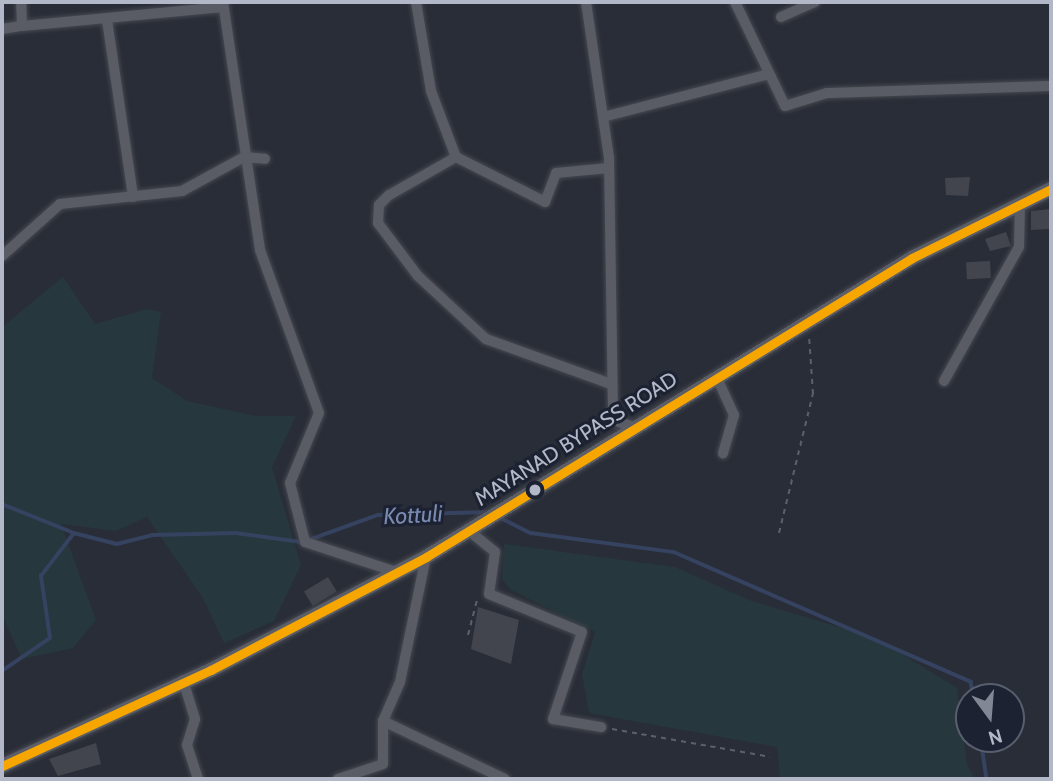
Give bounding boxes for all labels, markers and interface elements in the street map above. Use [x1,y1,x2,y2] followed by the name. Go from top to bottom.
[470,366,682,512] street label: MAYANAD BYPASS ROAD
[528,483,542,497] unlabelled marker
[383,500,443,530] water label: Kottuli
[955,683,1025,753] north arrow
[986,724,1005,750] text: N

